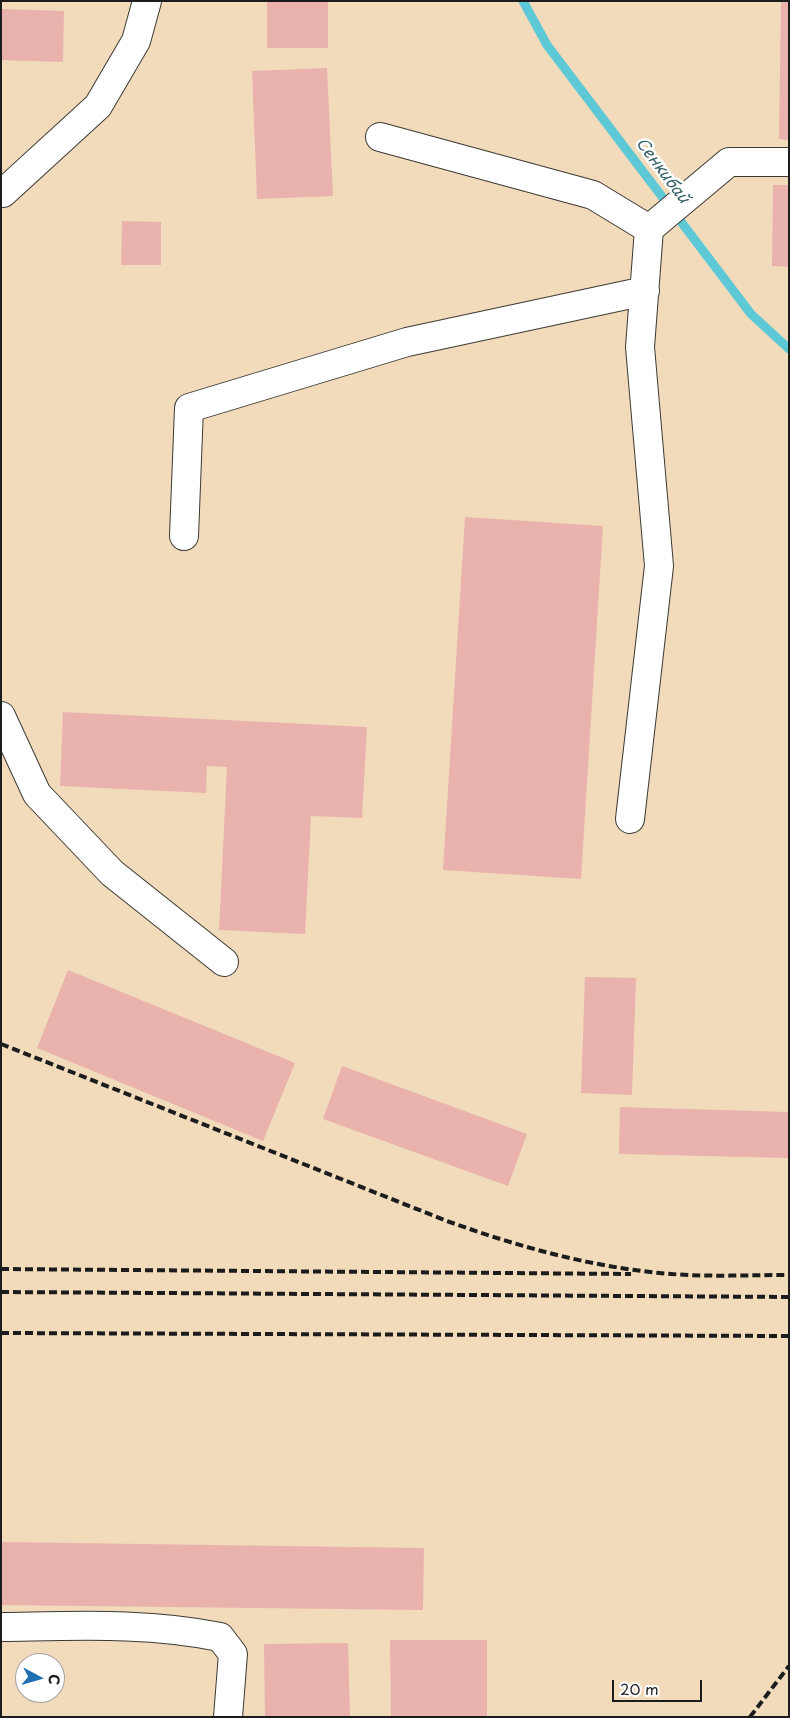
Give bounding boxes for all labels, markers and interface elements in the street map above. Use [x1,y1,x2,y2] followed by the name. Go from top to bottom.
[631,134,693,208] water label: Сенкибай
[15,1653,65,1703] north arrow
[615,1670,705,1702] scale bar
[43,1673,65,1686] text: С
[620,1677,659,1700] text: 20 m

